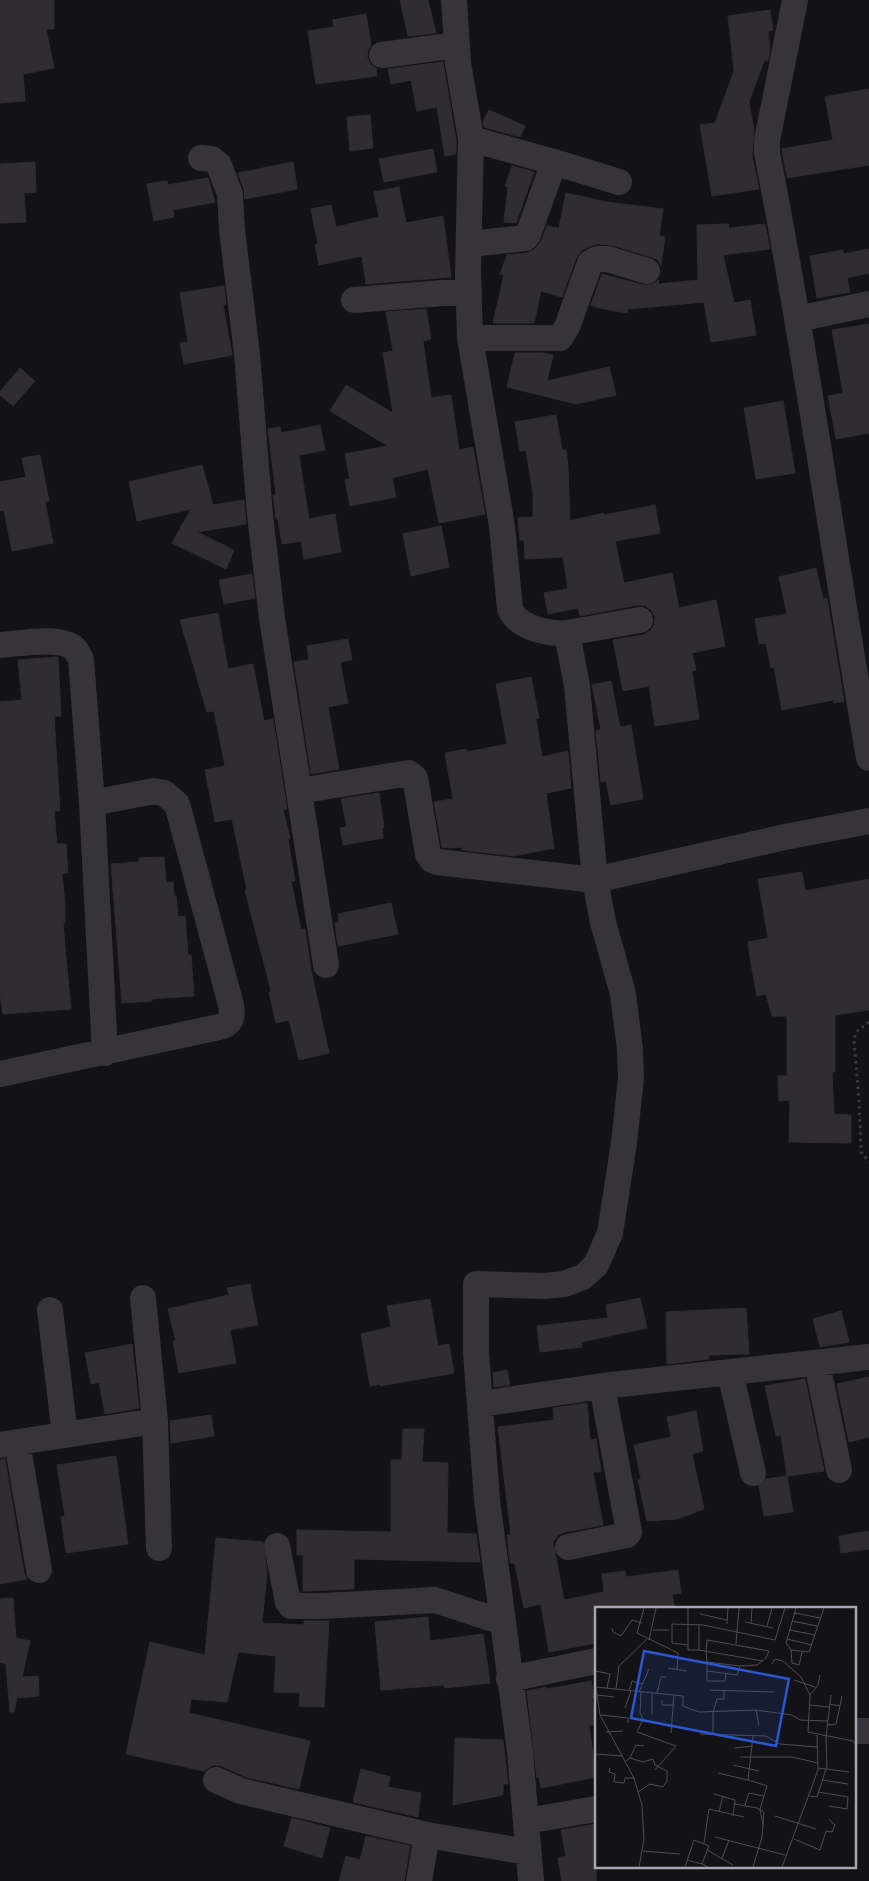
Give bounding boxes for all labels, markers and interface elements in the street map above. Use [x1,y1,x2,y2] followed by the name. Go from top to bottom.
[595,1607,856,1868] inset map

